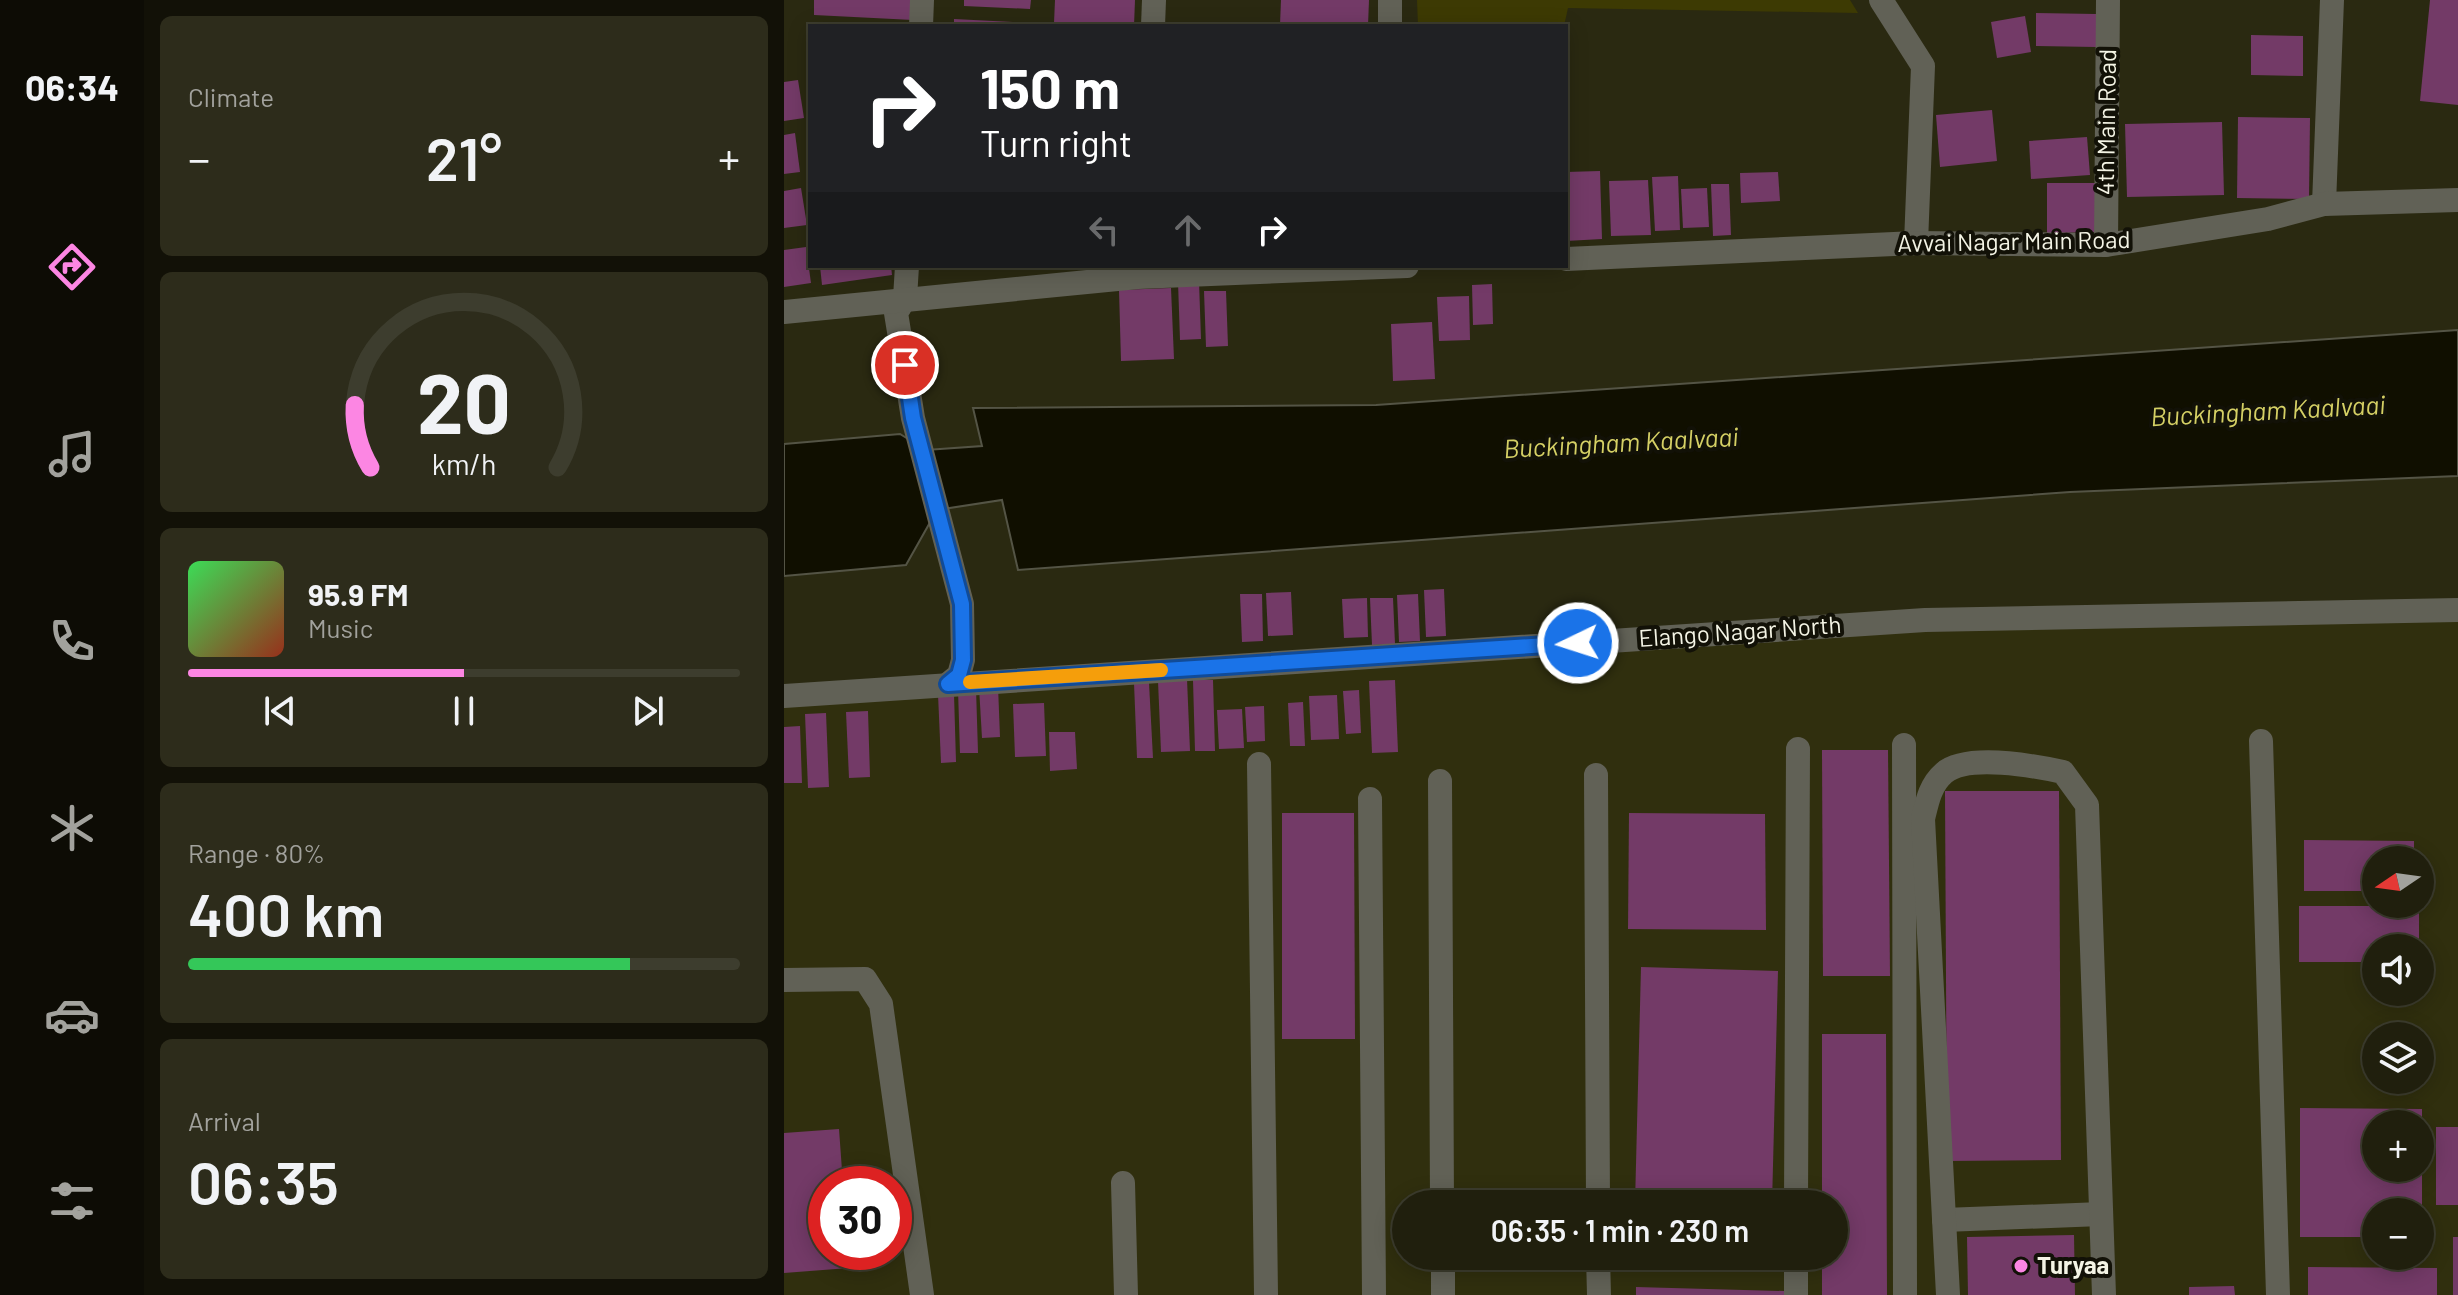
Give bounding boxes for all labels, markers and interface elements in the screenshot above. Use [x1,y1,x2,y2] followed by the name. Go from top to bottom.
[2090,49,2121,195] street label: 4th Main Road
[980,53,1120,120] text: 150 m
[848,56,952,160] icon: right
[25,65,119,108] text: 06:34
[188,81,274,112] text: Climate
[426,121,502,193] text: 21°
[980,121,1132,164] text: Turn right
[188,131,210,184] text: −
[718,131,740,184] text: +
[1082,208,1126,252] icon: left
[1166,208,1210,252] icon: ahead
[1250,208,1294,252] icon: right
[1897,224,2131,257] street label: Avvai Nagar Main Road
[44,239,100,295] icon: directions
[871,331,939,399] pin
[883,343,927,387] icon: arrive
[417,350,511,450] text: 20
[2150,388,2387,431] water label: Buckingham Kaalvaai
[1503,420,1740,463] water label: Buckingham Kaalvaai
[44,426,100,482] icon: music
[432,446,496,481] text: km/h
[308,576,408,612] text: 95.9 FM
[1536,601,1620,685] position arrow
[1638,609,1842,652] street label: Elango Nagar North
[308,612,373,643] text: Music
[44,613,100,669] icon: phone
[258,689,302,733] icon: previous
[442,689,486,733] icon: pause
[626,689,670,733] icon: next
[44,800,100,856] icon: climate
[188,837,325,868] text: Range · 80%
[2362,846,2434,918] north arrow
[2362,846,2434,1270] map controls
[188,877,384,949] text: 400 km
[2362,934,2434,1006] button: sound
[44,987,100,1043] icon: car
[2362,1022,2434,1094] button: layers
[188,1105,261,1136] text: Arrival
[2362,1110,2434,1182] button: +
[188,1145,339,1217] text: 06:35
[808,1166,912,1270] speed limit sign: 30
[44,1173,100,1229] icon: filters
[2362,1198,2434,1270] button: −
[1491,1212,1749,1248] text: 06:35 · 1 min · 230 m
[2037,1250,2109,1279] place label: Turyaa
[2012,1257,2030,1275] marker: Turyaa

